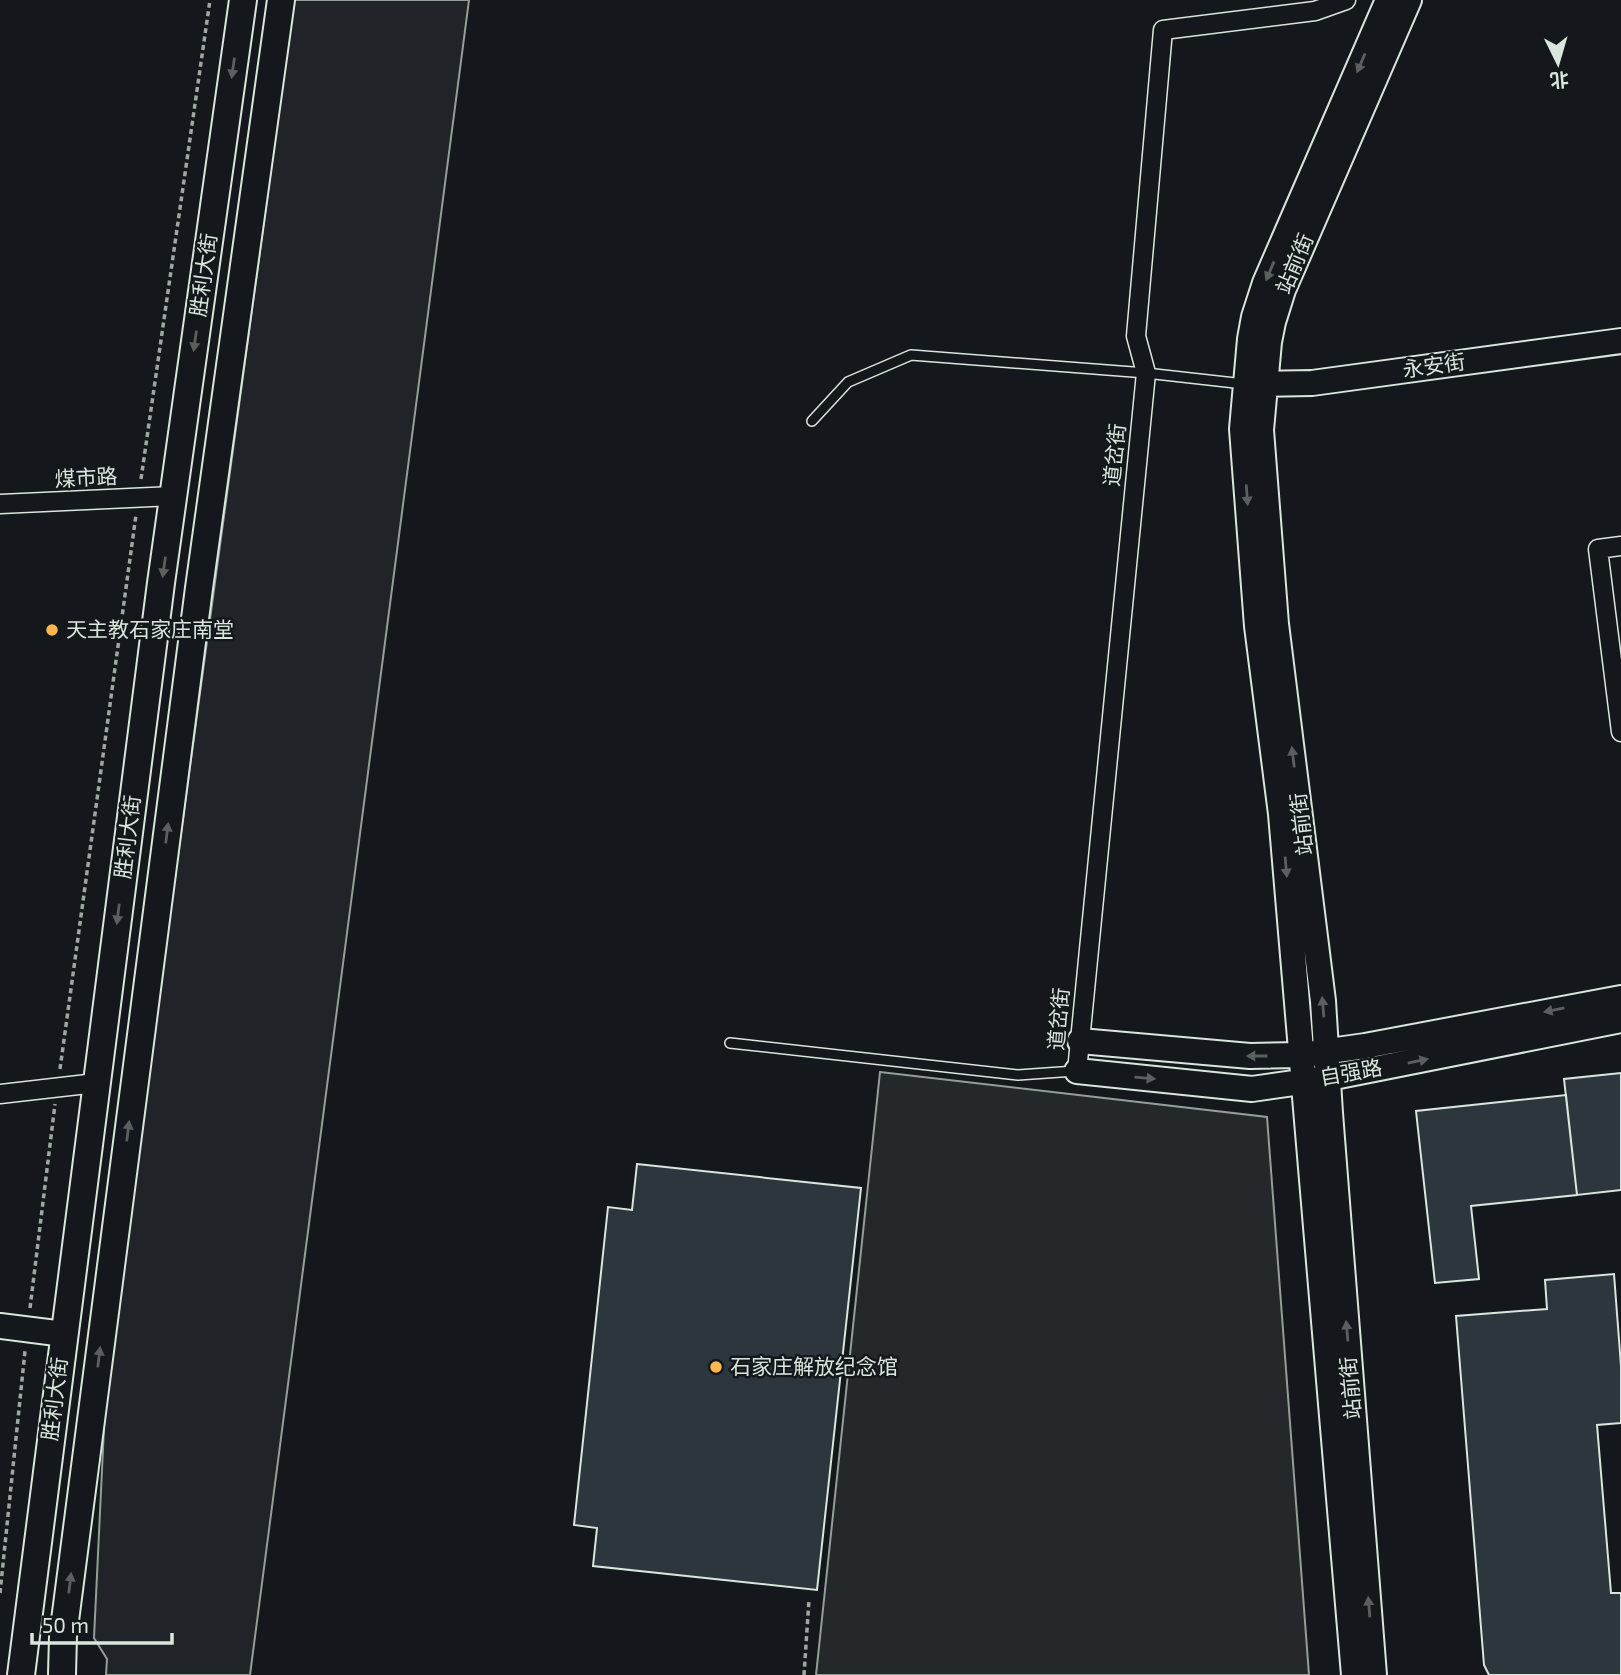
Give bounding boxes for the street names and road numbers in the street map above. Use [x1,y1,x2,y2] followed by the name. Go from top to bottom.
[1270,230,1317,297] street label: 站前街
[184,231,221,318] street label: 胜利大街
[1401,348,1467,381] street label: 永安街
[1098,422,1129,487] street label: 道岔街
[54,462,118,491] street label: 煤市路
[1284,791,1317,857] street label: 站前街
[109,794,144,880] street label: 胜利大街
[1042,986,1073,1051] street label: 道岔街
[1318,1054,1384,1089] street label: 自强路
[36,1356,71,1442] street label: 胜利大街
[1334,1356,1365,1421] street label: 站前街

